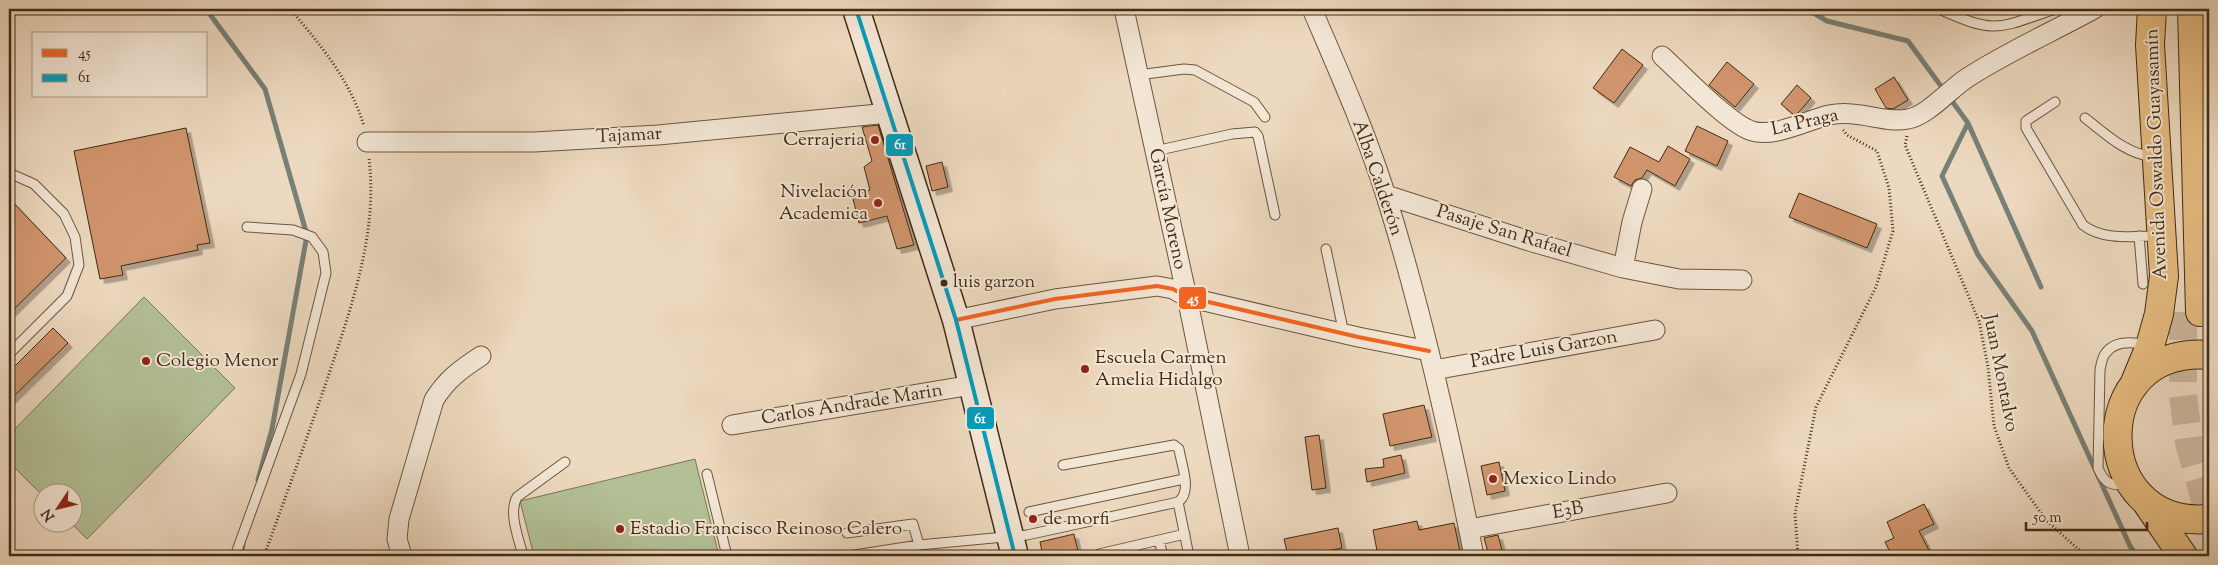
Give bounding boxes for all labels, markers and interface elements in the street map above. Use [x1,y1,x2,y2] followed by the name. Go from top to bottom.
[2139,28,2175,280] street label: Avenida Oswaldo Guayasamín
[32,32,208,98] legend
[78,44,91,65] text: 45
[78,68,90,89] text: 61
[1769,102,1842,144] street label: La Praga
[1345,116,1409,240] street label: Alba Calderón
[596,121,662,151] street label: Tajamar
[783,127,865,154] place label: Cerrajeria
[885,133,914,157] line badge: 61
[869,134,881,146] marker: Cerrajeria
[894,136,906,156] text: 61
[1141,146,1193,272] street label: García Moreno
[779,179,868,228] place label: Nivelación Academica
[872,197,884,209] marker: Nivelación Academica
[1433,199,1575,265] street label: Pasaje San Rafael
[953,270,1035,296] place label: luis garzon
[939,278,949,288] marker: luis garzon
[1178,286,1207,310] line badge: 45
[1186,290,1199,310] text: 45
[1975,311,2025,434] street label: Juan Montalvo
[1468,324,1620,376] street label: Padre Luis Garzon
[1095,345,1227,394] place label: Escuela Carmen Amelia Hidalgo
[156,348,279,375] place label: Colegio Menor
[140,355,152,367] marker: Colegio Menor
[1079,363,1091,375] marker: Escuela Carmen Amelia Hidalgo
[759,377,945,433] street label: Carlos Andrade Marin
[966,406,995,430] line badge: 61
[974,410,986,430] text: 61
[1503,466,1616,493] place label: Mexico Lindo
[1487,473,1499,485] marker: Mexico Lindo
[32,482,82,532] north arrow
[1550,495,1586,527] street label: E3B
[2026,500,2147,532] scale bar
[38,504,60,525] text: N
[1043,506,1110,533] place label: de morfi
[2032,508,2062,529] text: 50 m
[1027,513,1039,525] marker: de morfi
[630,516,902,543] place label: Estadio Francisco Reinoso Calero
[614,523,626,535] marker: Estadio Francisco Reinoso Calero

